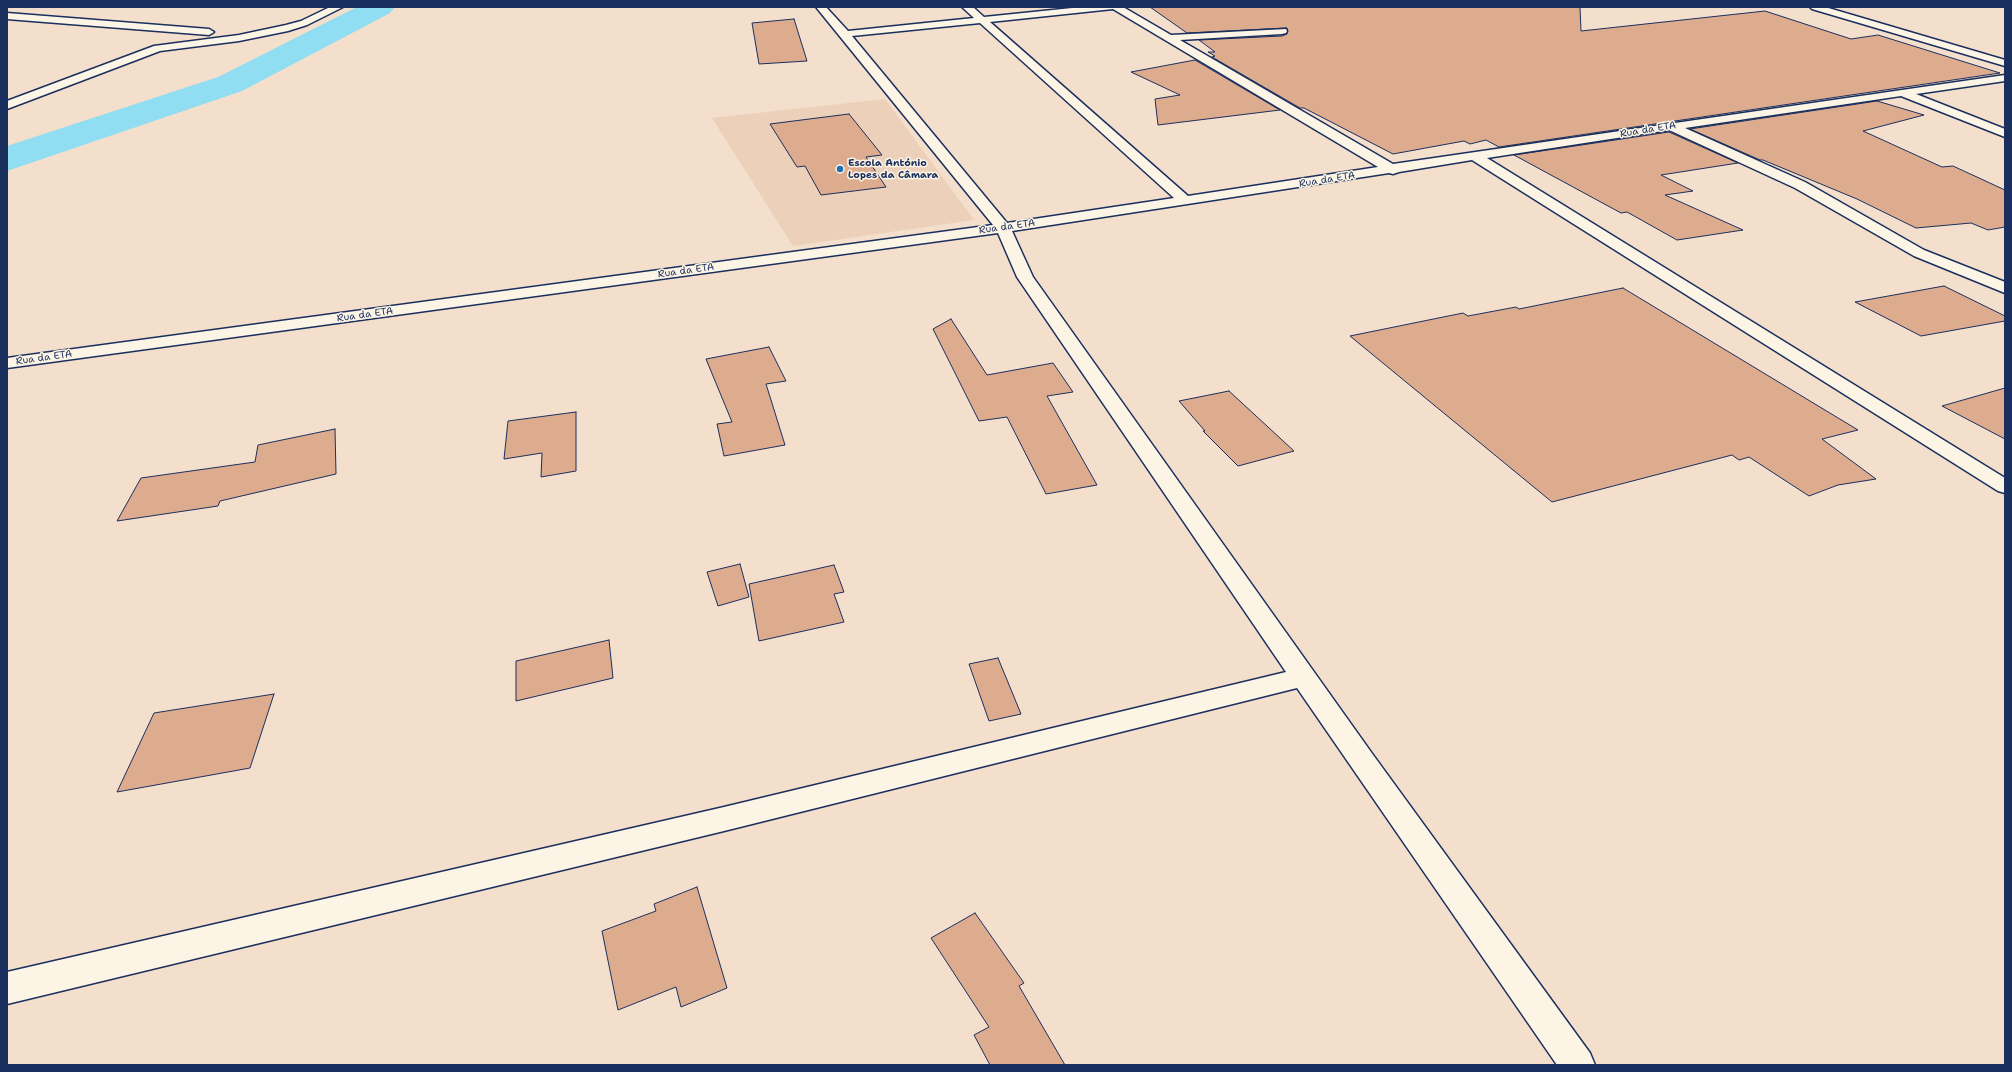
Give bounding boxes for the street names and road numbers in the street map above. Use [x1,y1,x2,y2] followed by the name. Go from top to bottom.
[1619,120,1677,140] street label: Rua da ETA
[1298,170,1356,190] street label: Rua da ETA
[978,217,1036,237] street label: Rua da ETA
[657,261,715,281] street label: Rua da ETA
[336,305,394,325] street label: Rua da ETA
[15,348,73,368] street label: Rua da ETA

